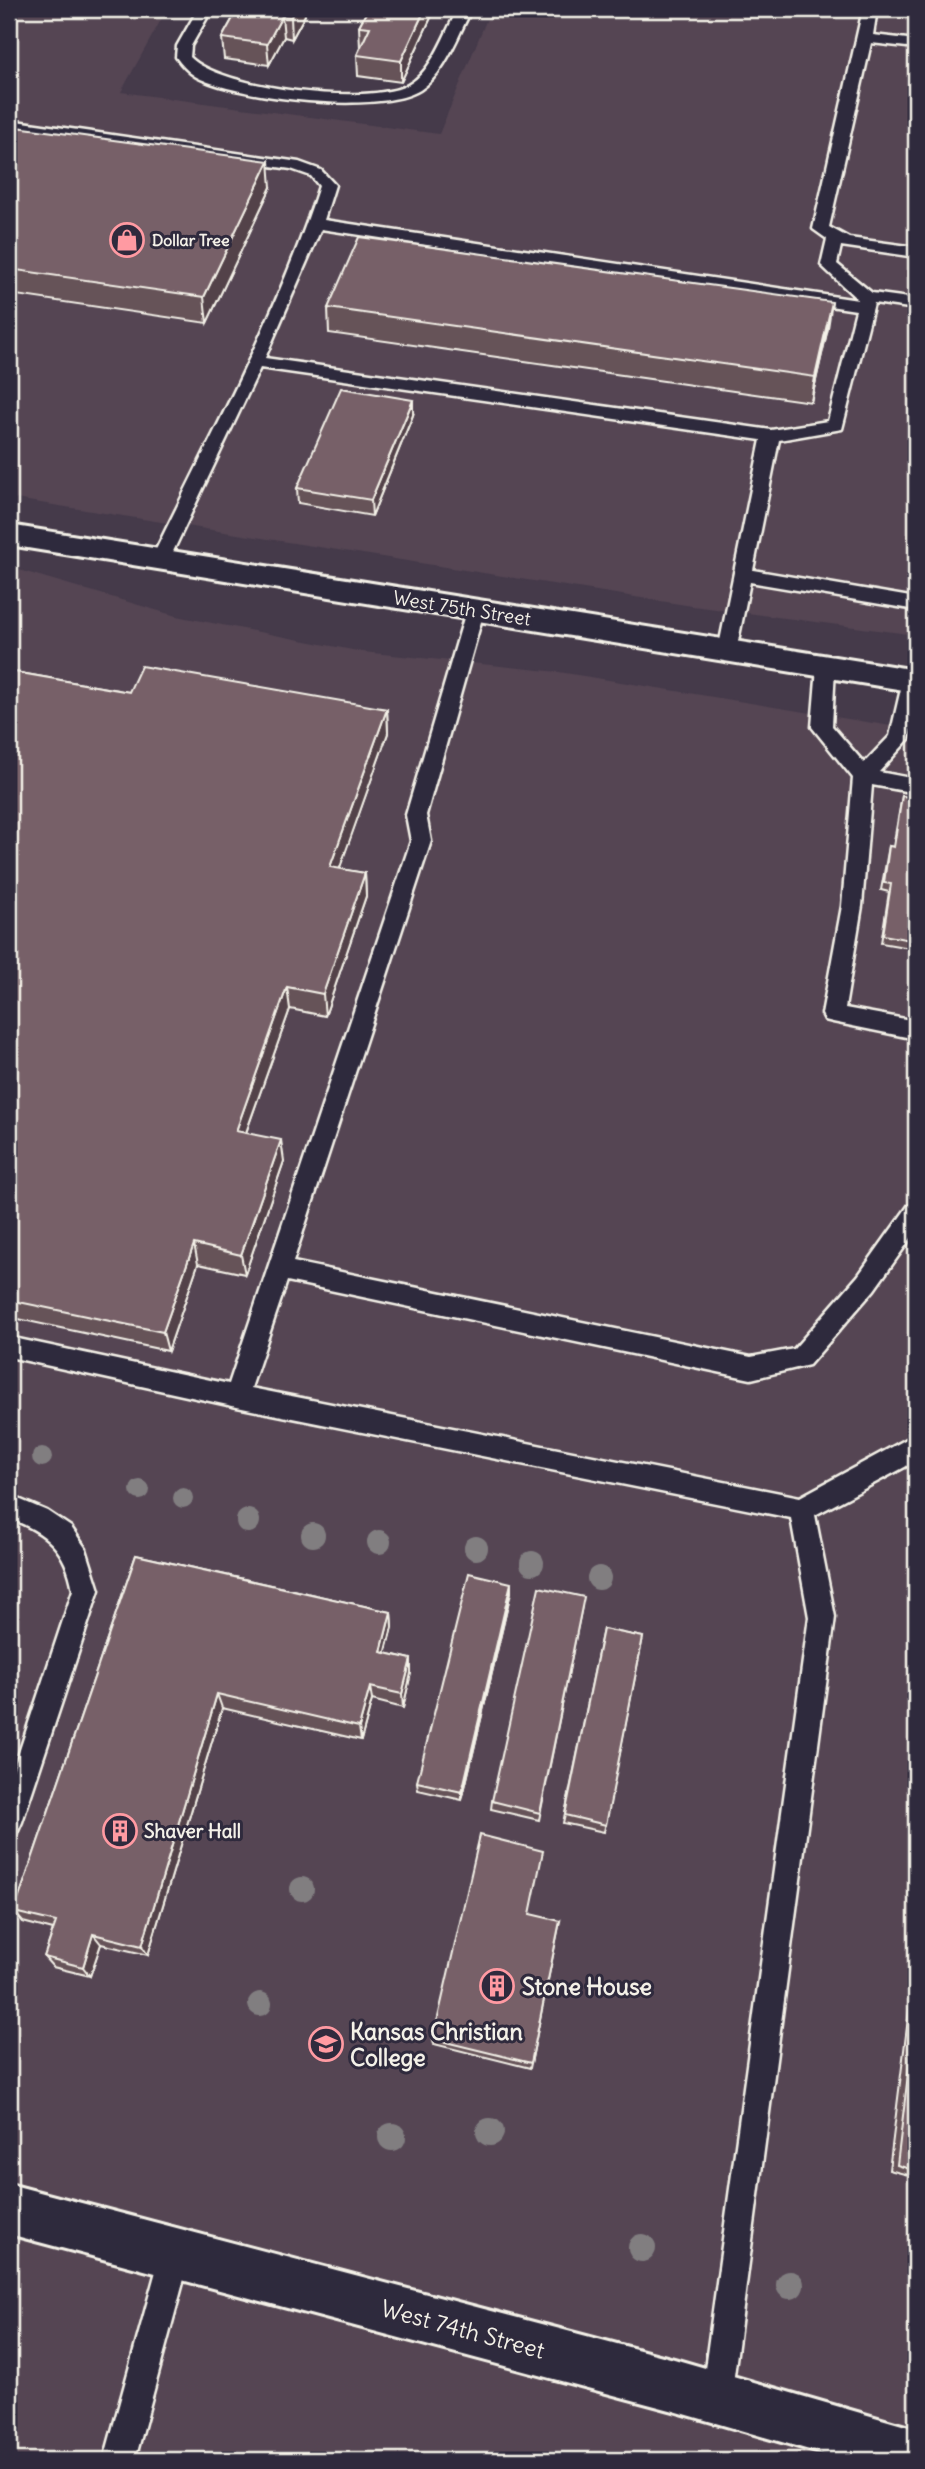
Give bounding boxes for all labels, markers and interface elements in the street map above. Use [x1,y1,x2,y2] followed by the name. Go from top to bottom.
[108,221,146,259] shop icon: Dollar Tree
[152,230,230,250] place label: Dollar Tree
[391,585,533,631] street label: West 75th Street
[101,1812,139,1850] building icon: Shaver Hall
[144,1819,241,1843] place label: Shaver Hall
[478,1967,516,2005] building icon: Stone House
[522,1972,652,2001] place label: Stone House
[350,2017,523,2072] place label: Kansas Christian College
[307,2025,345,2063] school or university icon: Kansas Christian College
[378,2293,548,2365] street label: West 74th Street

